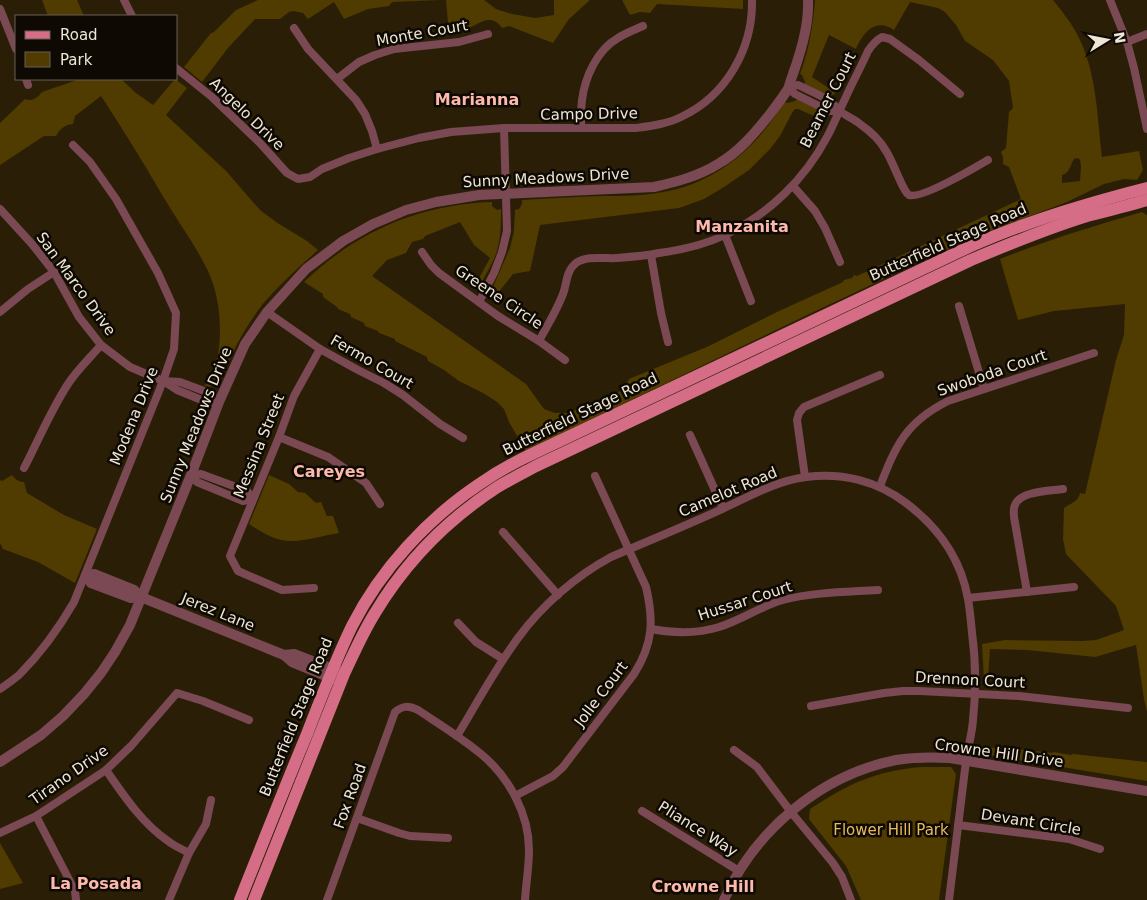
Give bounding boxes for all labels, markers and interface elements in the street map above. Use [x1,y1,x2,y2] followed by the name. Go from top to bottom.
[15,15,178,80] legend
[1082,15,1132,65] north arrow
[375,16,469,50] street label: Monte Court
[60,26,98,44] text: Road
[1111,31,1129,45] text: N
[796,49,860,151] street label: Beamer Court
[60,51,93,69] text: Park
[206,74,288,154] street label: Angelo Drive
[435,90,519,109] district label: Marianna
[540,104,638,124] street label: Campo Drive
[462,165,630,191] street label: Sunny Meadows Drive
[867,199,1029,285] street label: Butterfield Stage Road
[695,217,789,236] district label: Manzanita
[33,229,119,339] street label: San Marco Drive
[452,261,546,333] street label: Greene Circle
[327,331,417,393] street label: Fermo Court
[156,344,236,506] street label: Sunny Meadows Drive
[935,346,1049,400] street label: Swoboda Court
[106,364,162,468] street label: Modena Drive
[500,369,660,459] street label: Butterfield Stage Road
[230,391,288,501] street label: Messina Street
[293,462,365,481] district label: Careyes
[676,463,780,521] street label: Camelot Road
[696,577,794,625] street label: Hussar Court
[178,589,257,635] street label: Jerez Lane
[256,635,336,799] street label: Butterfield Stage Road
[570,658,631,731] street label: Jolle Court
[914,668,1026,692] street label: Drennon Court
[933,735,1065,771] street label: Crowne Hill Drive
[25,741,112,809] street label: Tirano Drive
[330,761,370,831] street label: Fox Road
[655,797,741,861] street label: Pliance Way
[980,805,1082,839] street label: Devant Circle
[833,821,949,839] park label: Flower Hill Park
[50,874,142,893] district label: La Posada
[651,877,755,896] district label: Crowne Hill

